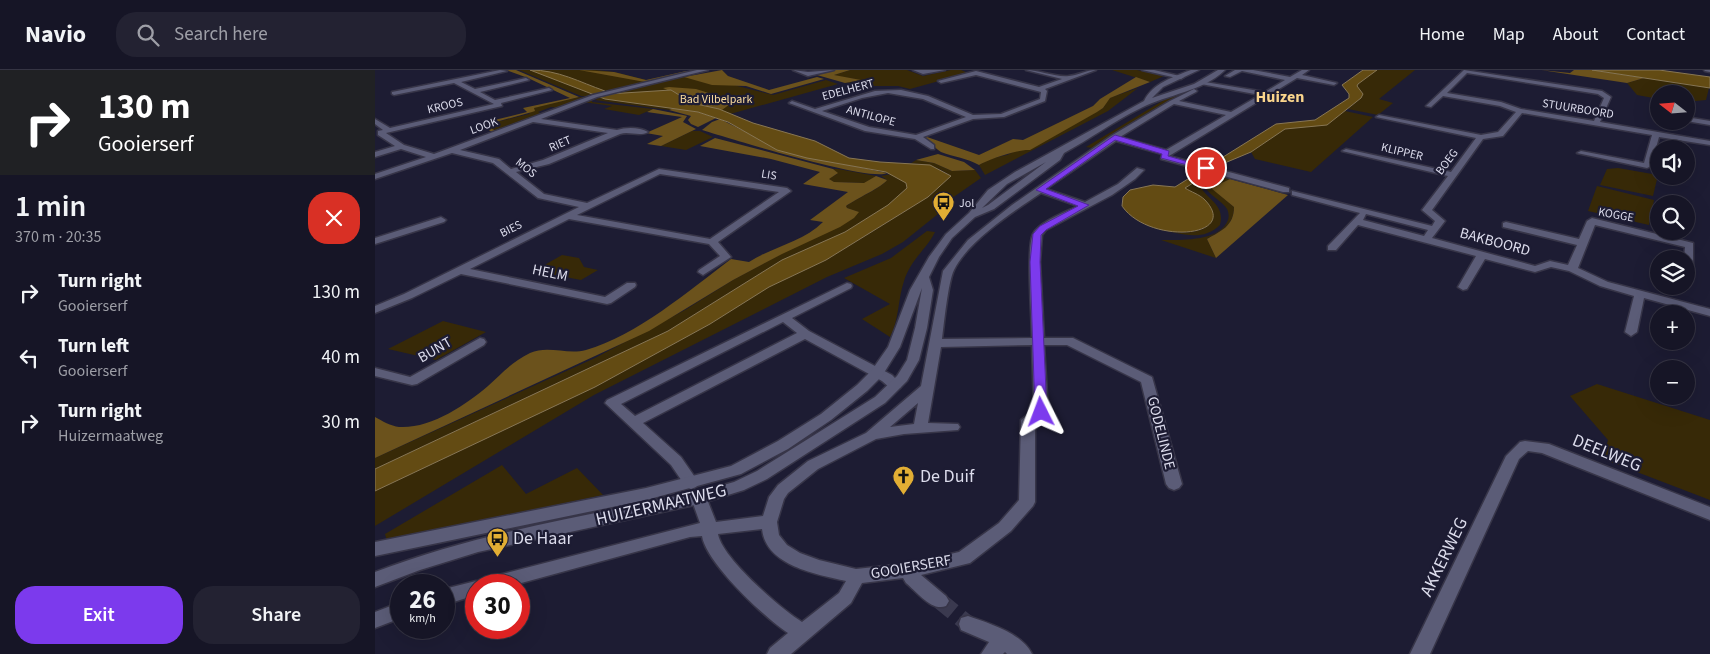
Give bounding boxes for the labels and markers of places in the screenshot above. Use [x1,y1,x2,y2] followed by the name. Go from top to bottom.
[1185,147,1227,189] pin
[931,191,955,222] bus stop icon: Jol
[959,195,974,212] place label: Jol
[892,464,916,495] church icon: De Duif
[920,464,975,489] place label: De Duif
[485,526,509,557] bus stop icon: De Haar
[513,526,573,551] place label: De Haar

